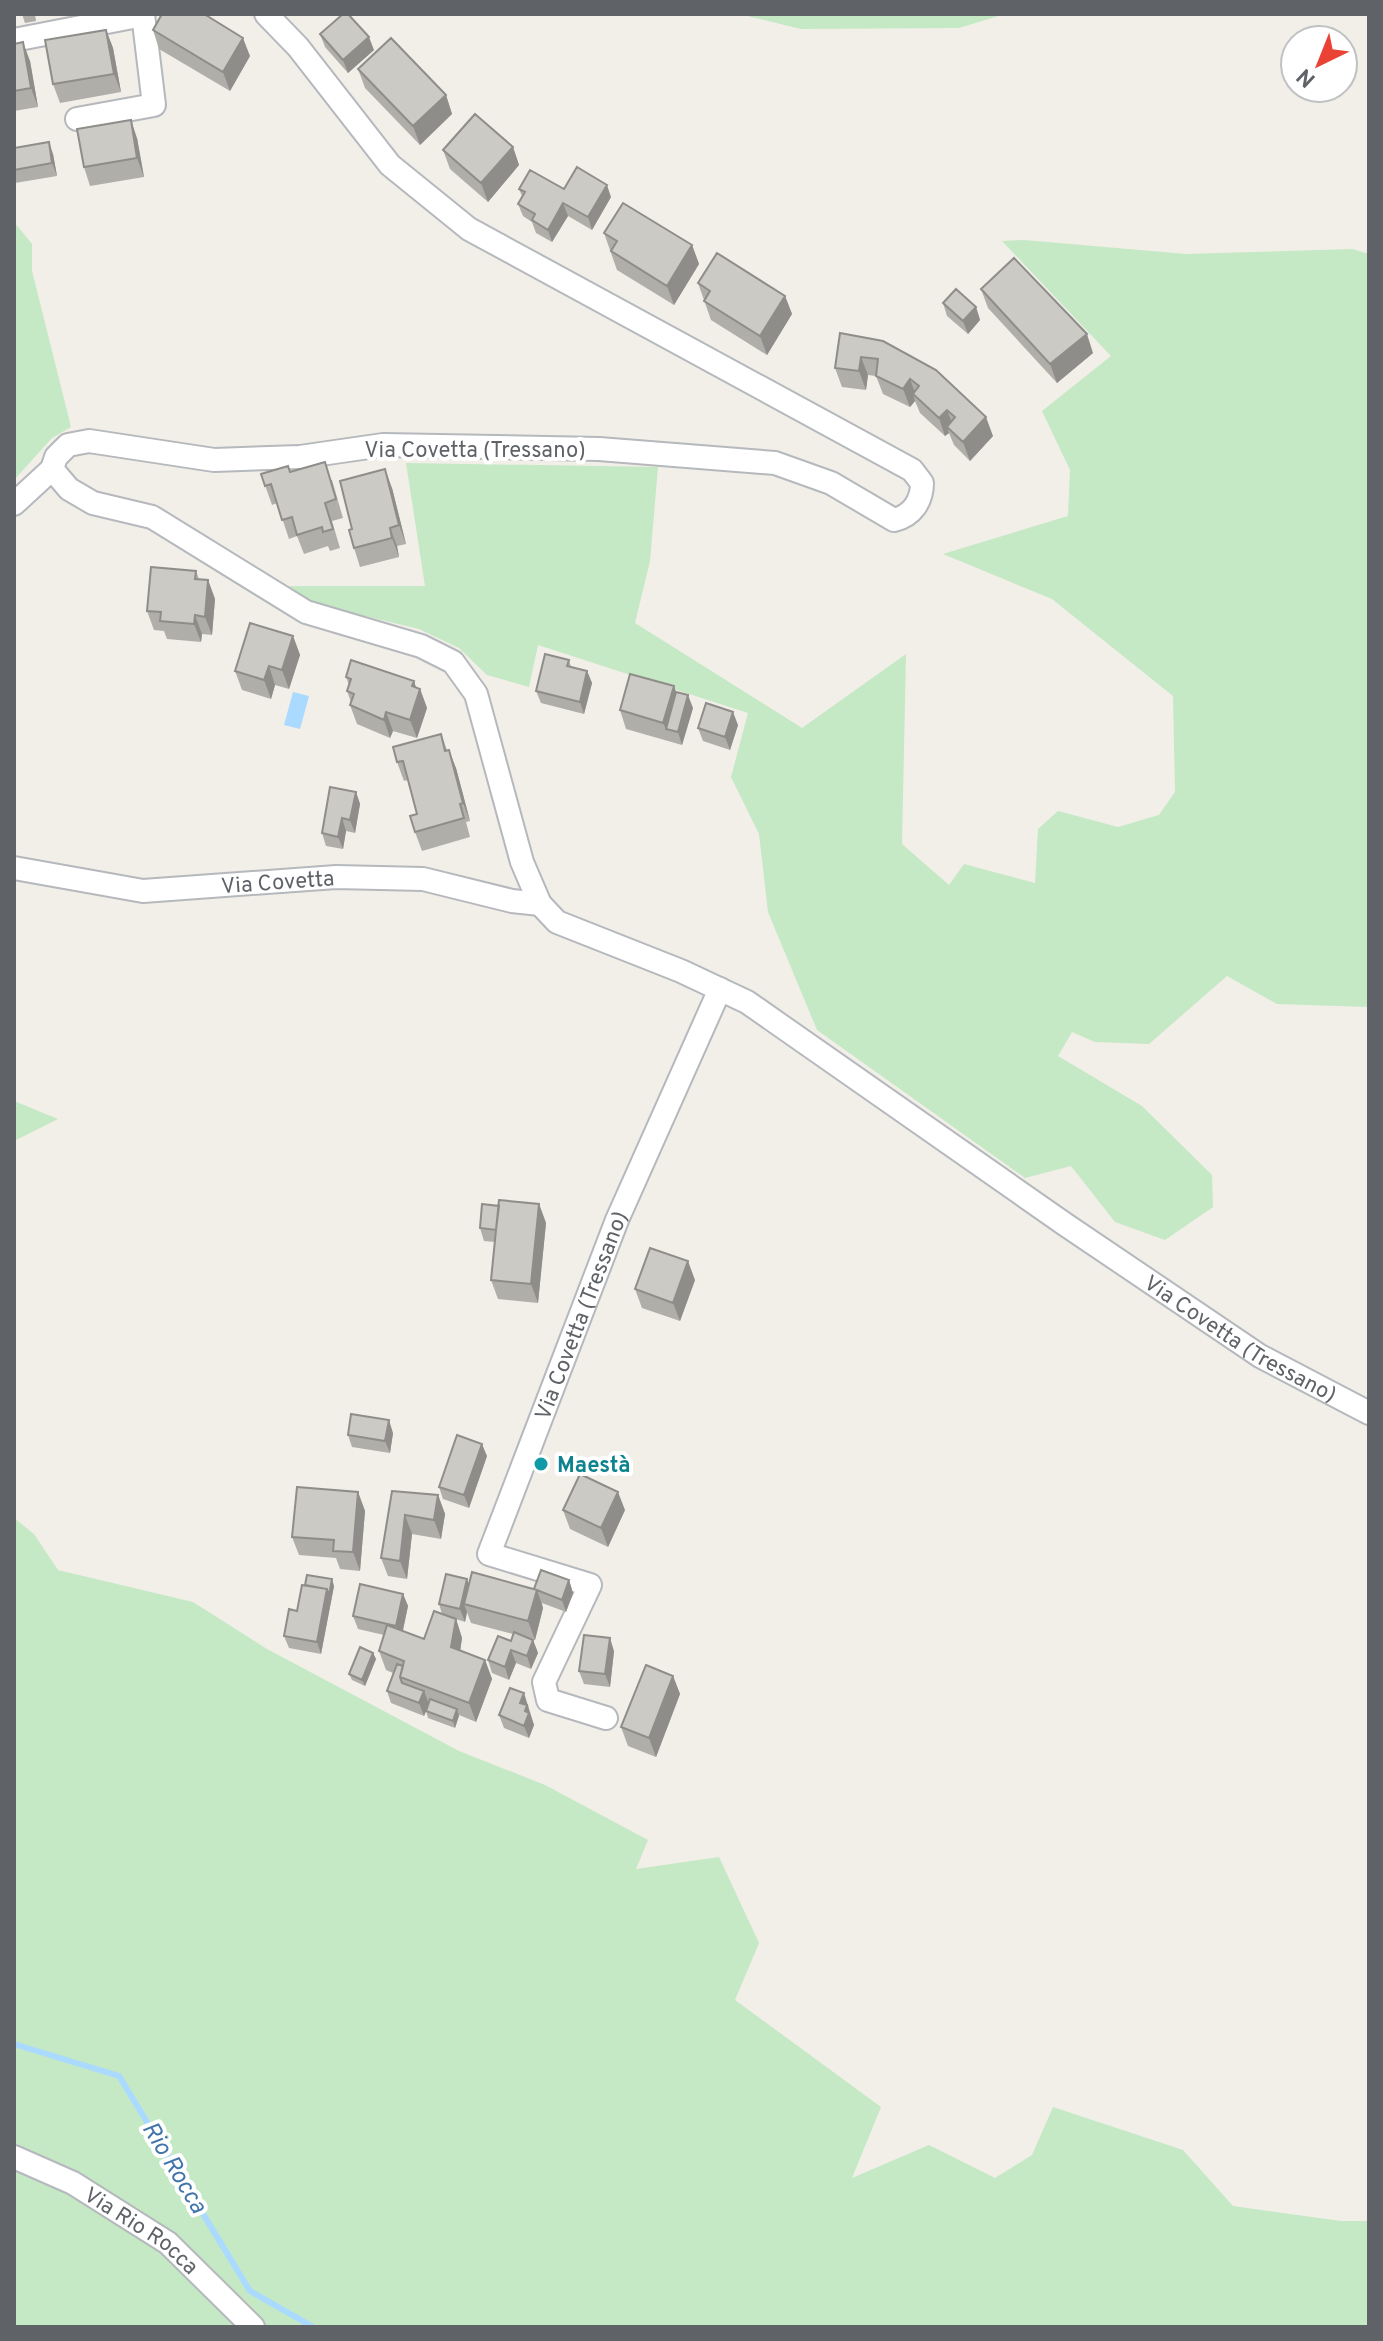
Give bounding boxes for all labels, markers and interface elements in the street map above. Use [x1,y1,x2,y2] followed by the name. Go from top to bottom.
[1279,24,1359,104] north arrow
[1292,62,1322,92] text: N
[364,438,586,465] street label: Via Covetta (Tressano)
[220,866,335,901] street label: Via Covetta
[531,1207,635,1424] street label: Via Covetta (Tressano)
[1138,1270,1340,1410] street label: Via Covetta (Tressano)
[557,1453,631,1480] place label: Maestà
[532,1455,550,1473] marker: Maestà
[134,2117,213,2220] water label: Rio Rocca
[78,2182,203,2281] street label: Via Rio Rocca

